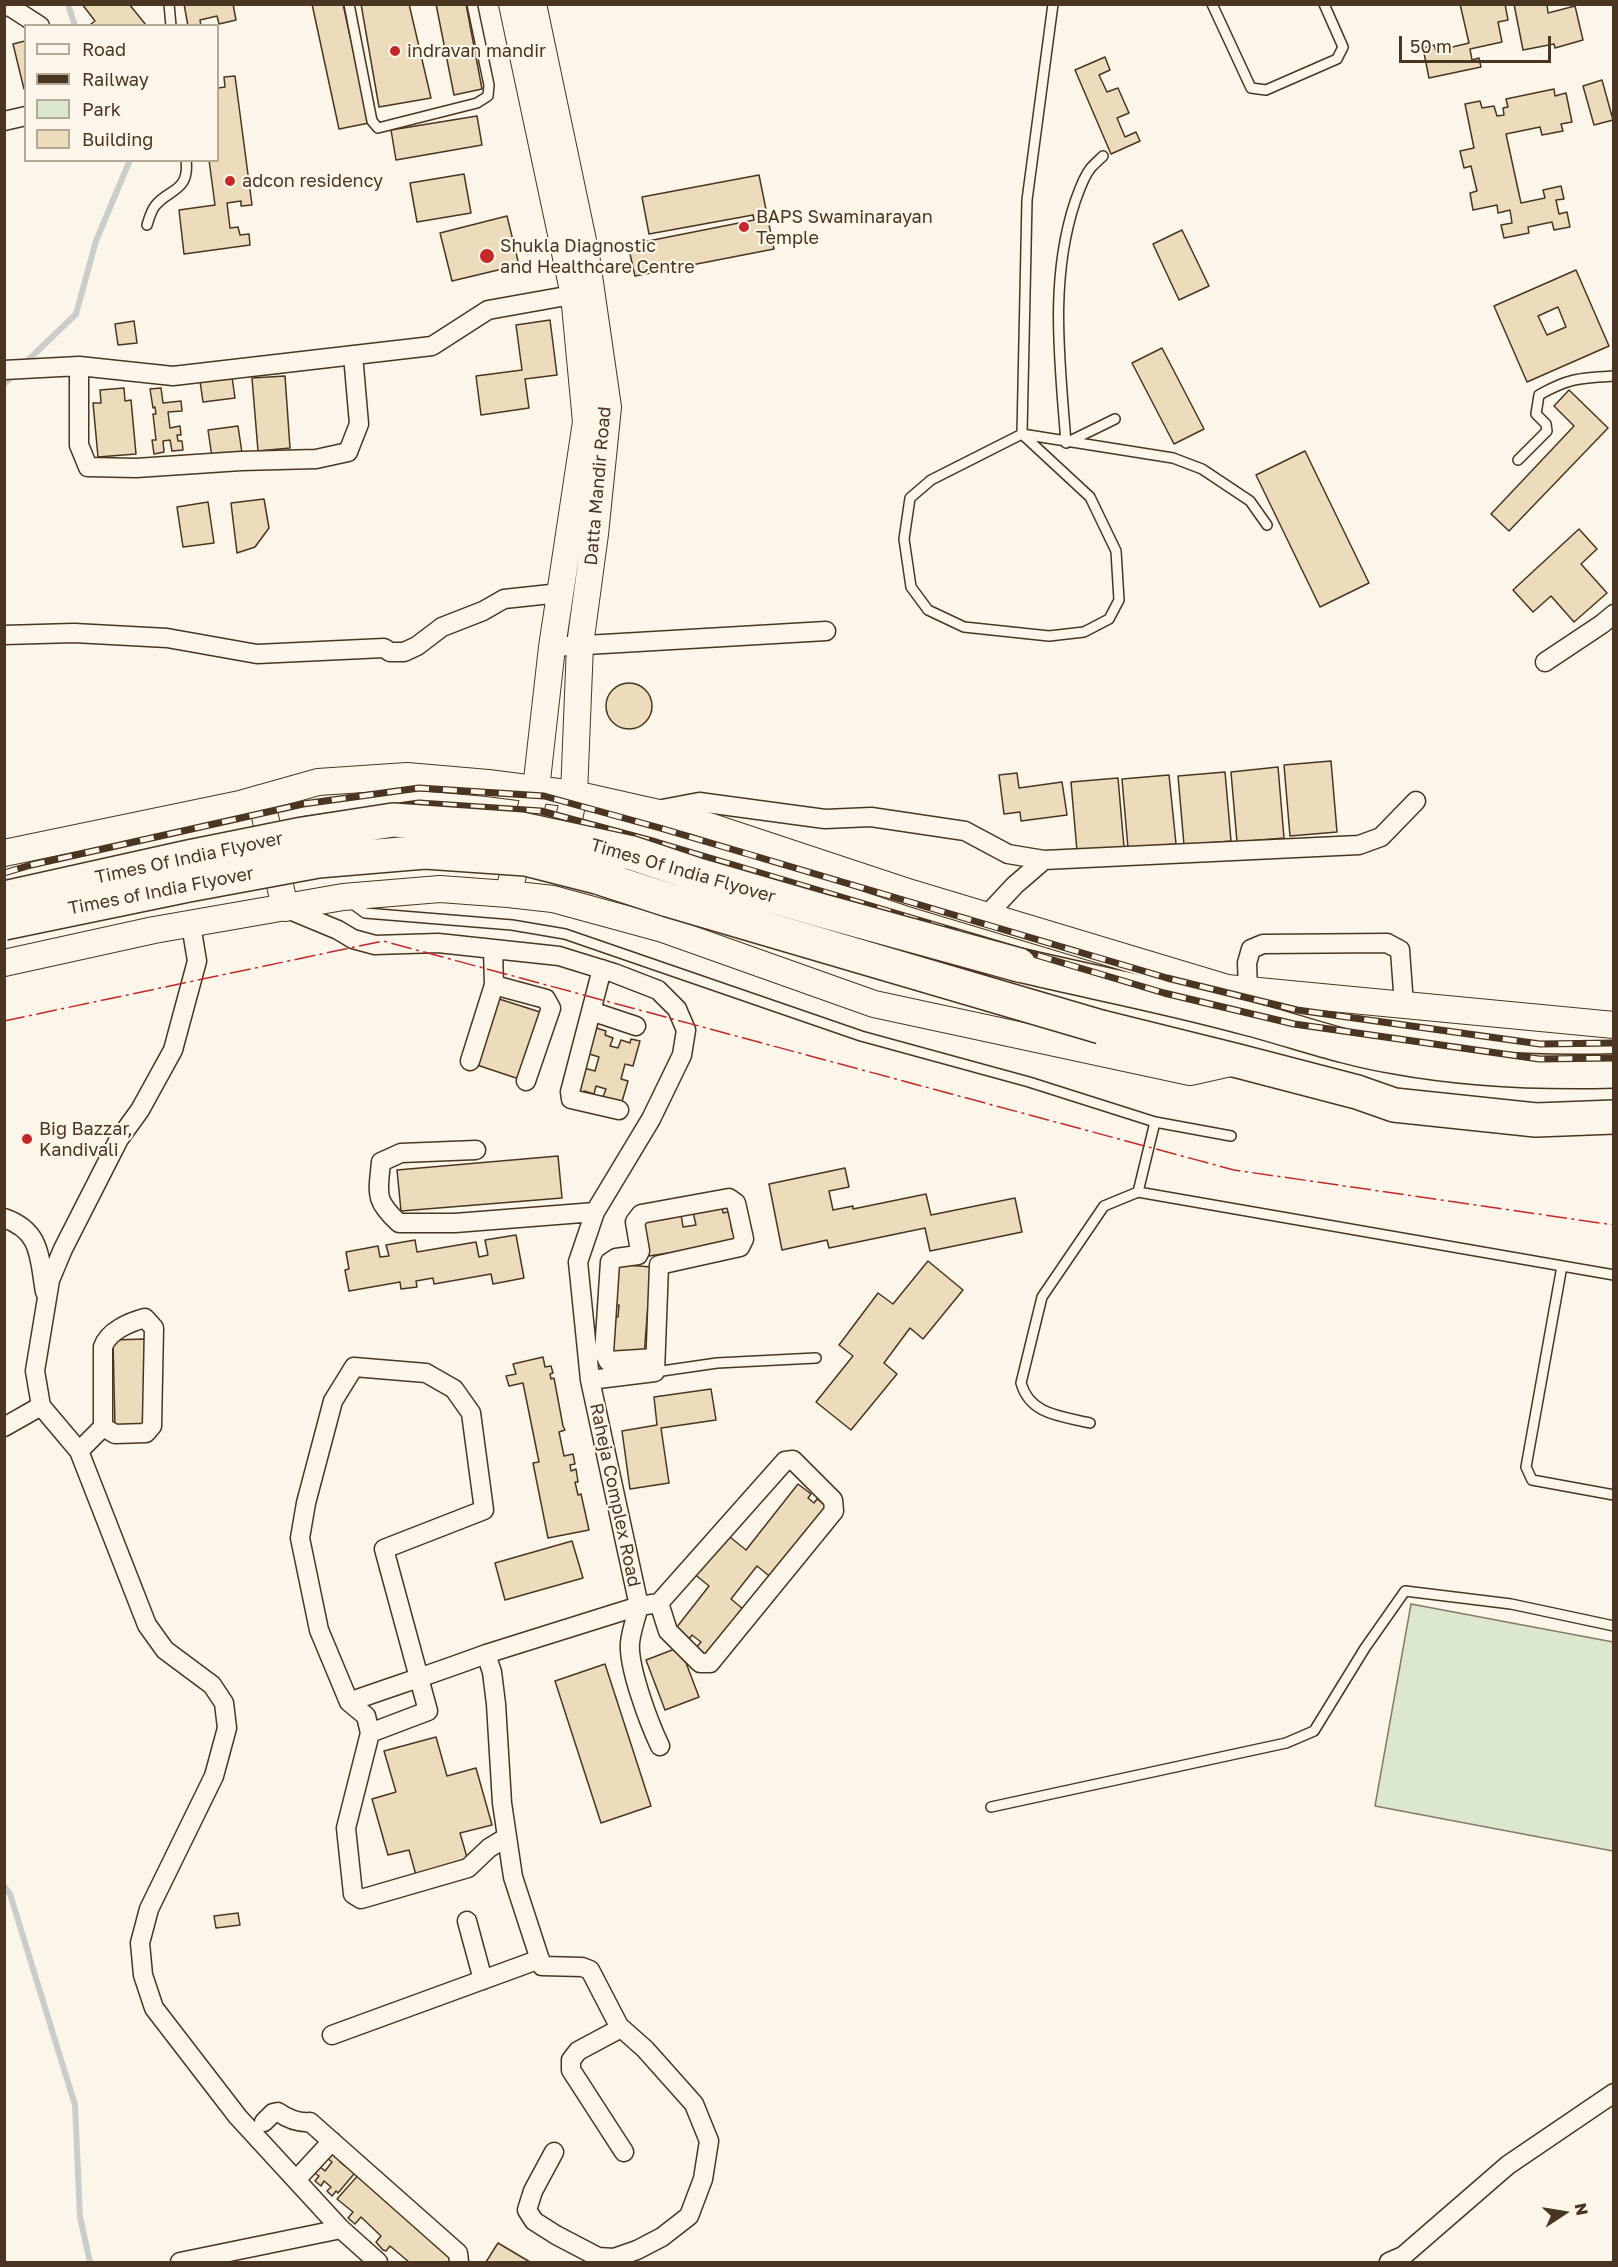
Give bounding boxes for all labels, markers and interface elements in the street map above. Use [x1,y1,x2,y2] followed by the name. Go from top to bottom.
[24,24,219,162] legend
[1402,24,1554,62] scale bar
[1410,35,1452,57] text: 50 m
[82,38,126,60] text: Road
[407,40,546,62] place label: indravan mandir
[388,44,402,58] marker: indravan mandir
[82,68,149,90] text: Railway
[82,98,121,120] text: Park
[82,128,153,150] text: Building
[242,170,383,192] place label: adcon residency
[223,174,237,188] marker: adcon residency
[756,206,933,248] place label: BAPS Swaminarayan Temple
[737,220,751,234] marker: BAPS Swaminarayan Temple
[500,235,695,278] place label: Shukla Diagnostic and Healthcare Centre
[478,247,496,265] marker: Shukla Diagnostic and Healthcare Centre
[580,406,616,566] street label: Datta Mandir Road
[93,828,285,888] street label: Times Of India Flyover
[588,834,778,908] street label: Times Of India Flyover
[66,862,256,920] street label: Times of India Flyover
[39,1118,133,1160] place label: Big Bazzar, Kandivali
[20,1132,34,1146] marker: Big Bazzar, Kandivali
[585,1401,645,1589] street label: Raheja Complex Road
[1534,2183,1594,2243] north arrow
[1571,2201,1593,2217] text: N

